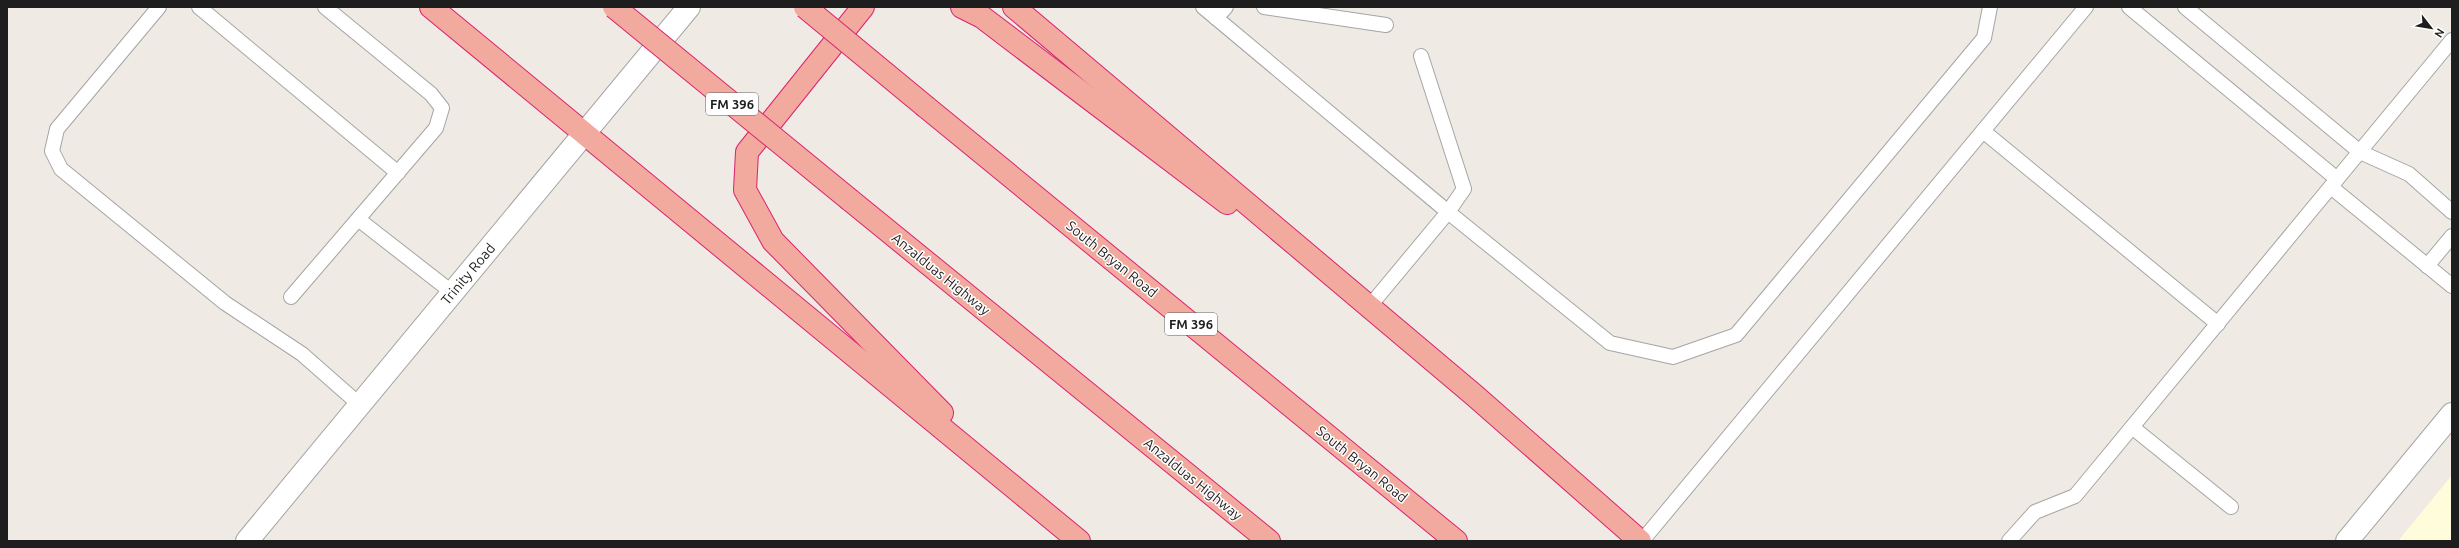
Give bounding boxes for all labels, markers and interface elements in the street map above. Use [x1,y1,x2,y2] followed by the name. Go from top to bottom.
[2411,8,2451,48] north arrow
[2432,27,2447,40] text: N
[706,93,758,115] road number: FM 396
[1063,217,1161,301] street label: South Bryan Road
[889,230,993,318] street label: Anzalduas Highway
[438,240,498,308] street label: Trinity Road
[1165,313,1217,335] road number: FM 396
[1313,422,1411,506] street label: South Bryan Road
[1141,435,1245,523] street label: Anzalduas Highway

